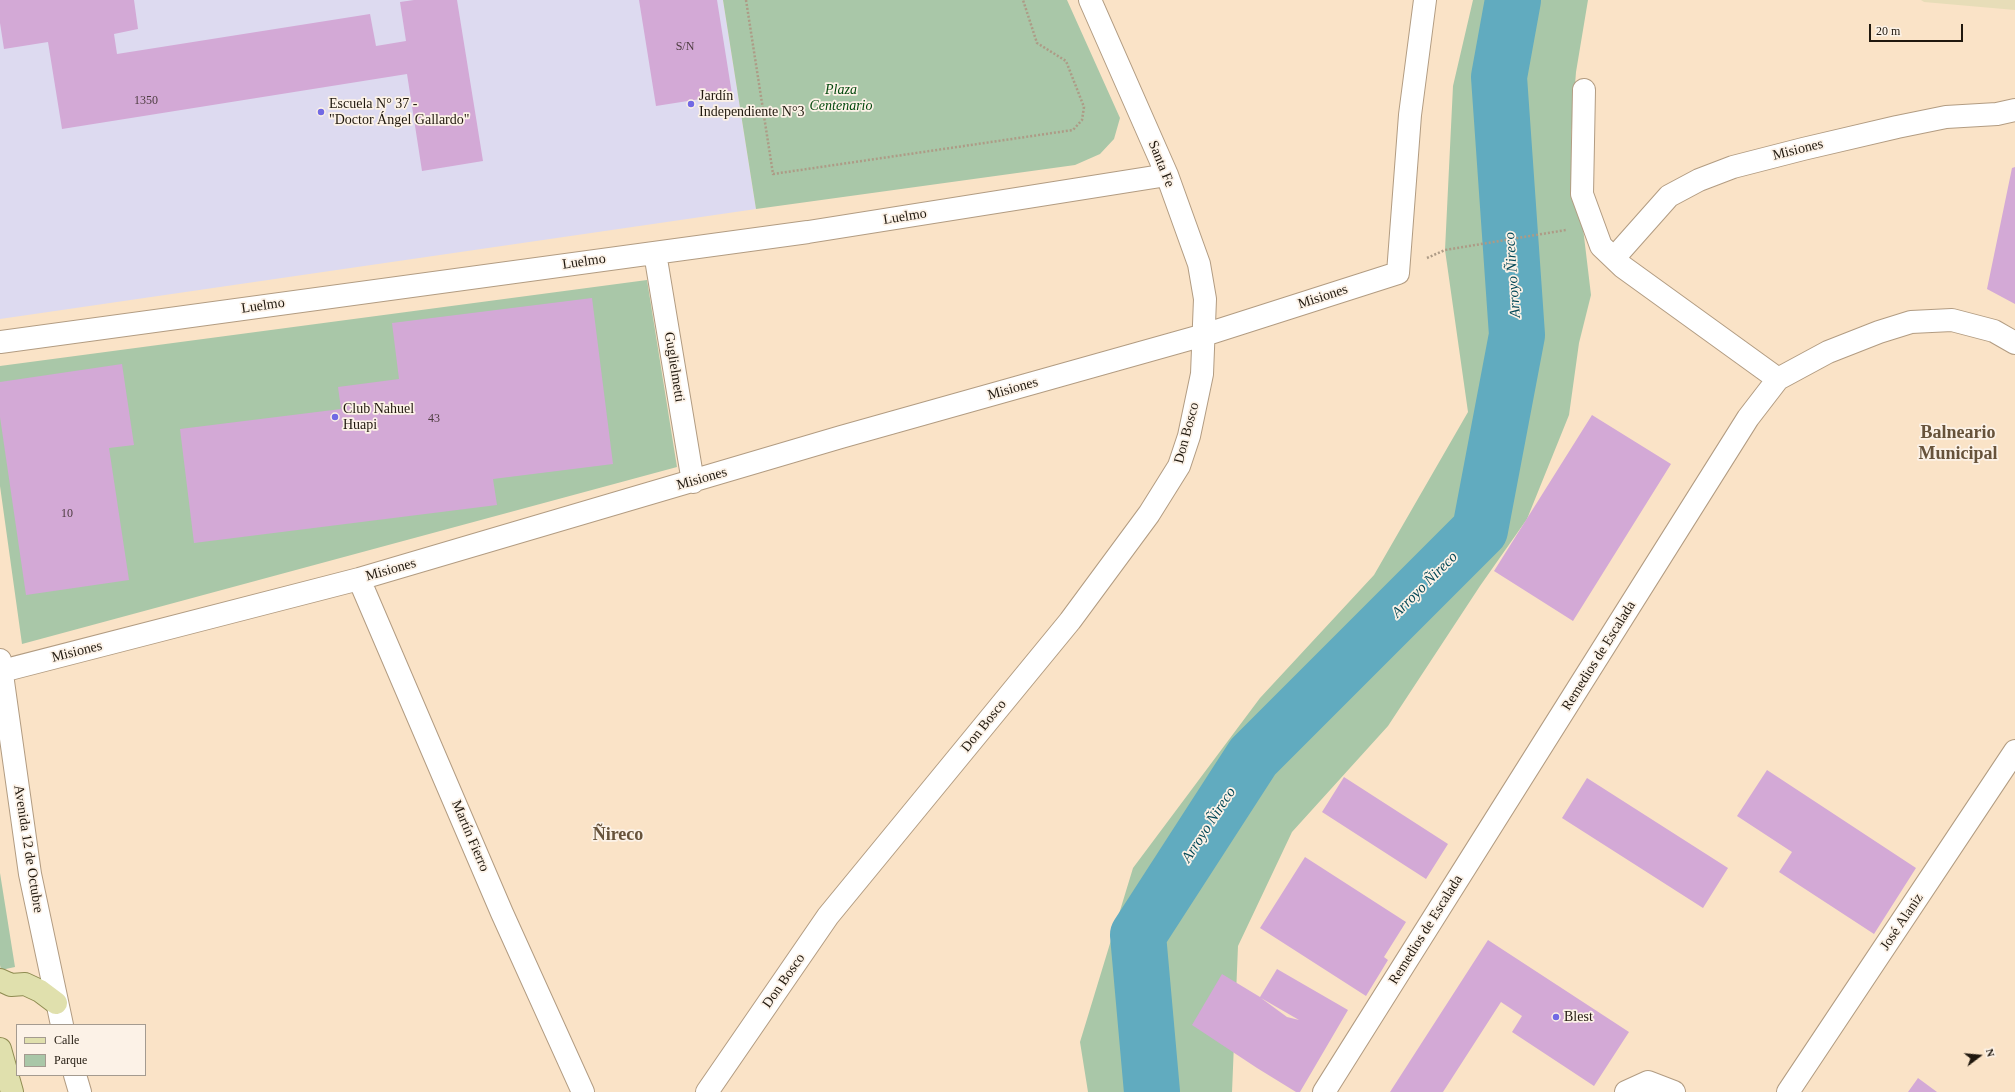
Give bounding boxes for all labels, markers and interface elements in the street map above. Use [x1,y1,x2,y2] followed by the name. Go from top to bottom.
[1871,16,1965,42] scale bar
[1876,24,1900,38] text: 20 m
[676,40,694,54] house number: S/N
[810,82,872,114] park label: Plaza Centenario
[699,88,805,120] place label: Jardín Independiente N°3
[134,94,158,108] house number: 1350
[329,96,469,128] place label: Escuela N° 37 - "Doctor Ángel Gallardo"
[686,99,696,109] marker: Jardín Independiente N°3
[316,107,326,117] marker: Escuela N° 37 - "Doctor Ángel Gallardo"
[1771,136,1825,164] street label: Misiones
[1144,138,1178,190] street label: Santa Fe
[882,205,928,229] street label: Luelmo
[1501,231,1525,319] water label: Arroyo Ñireco
[561,251,607,273] street label: Luelmo
[1296,281,1350,313] street label: Misiones
[240,295,286,317] street label: Luelmo
[660,331,688,403] street label: Guglielmetti
[986,374,1040,404] street label: Misiones
[343,401,414,434] place label: Club Nahuel Huapi
[1171,401,1203,465] street label: Don Bosco
[330,412,340,422] marker: Club Nahuel Huapi
[428,412,440,426] house number: 43
[1918,422,1998,464] district label: Balneario Municipal
[675,464,729,494] street label: Misiones
[61,507,73,521] house number: 10
[1388,548,1462,622] water label: Arroyo Ñireco
[364,555,418,585] street label: Misiones
[1559,598,1639,714] street label: Remedios de Escalada
[50,638,104,666] street label: Misiones
[958,696,1010,756] street label: Don Bosco
[10,784,46,914] street label: Avenida 12 de Octubre
[1178,784,1240,866] water label: Arroyo Ñireco
[447,798,493,874] street label: Martín Fierro
[593,824,643,846] district label: Ñireco
[1386,872,1466,988] street label: Remedios de Escalada
[1877,890,1927,954] street label: José Alaniz
[759,951,809,1011] street label: Don Bosco
[1564,1009,1593,1025] place label: Blest
[1551,1012,1561,1022] marker: Blest
[16,1024,146,1076] legend
[54,1033,79,1047] text: Calle
[1959,1036,1999,1076] north arrow
[1984,1047,1997,1058] text: N
[54,1053,87,1067] text: Parque

